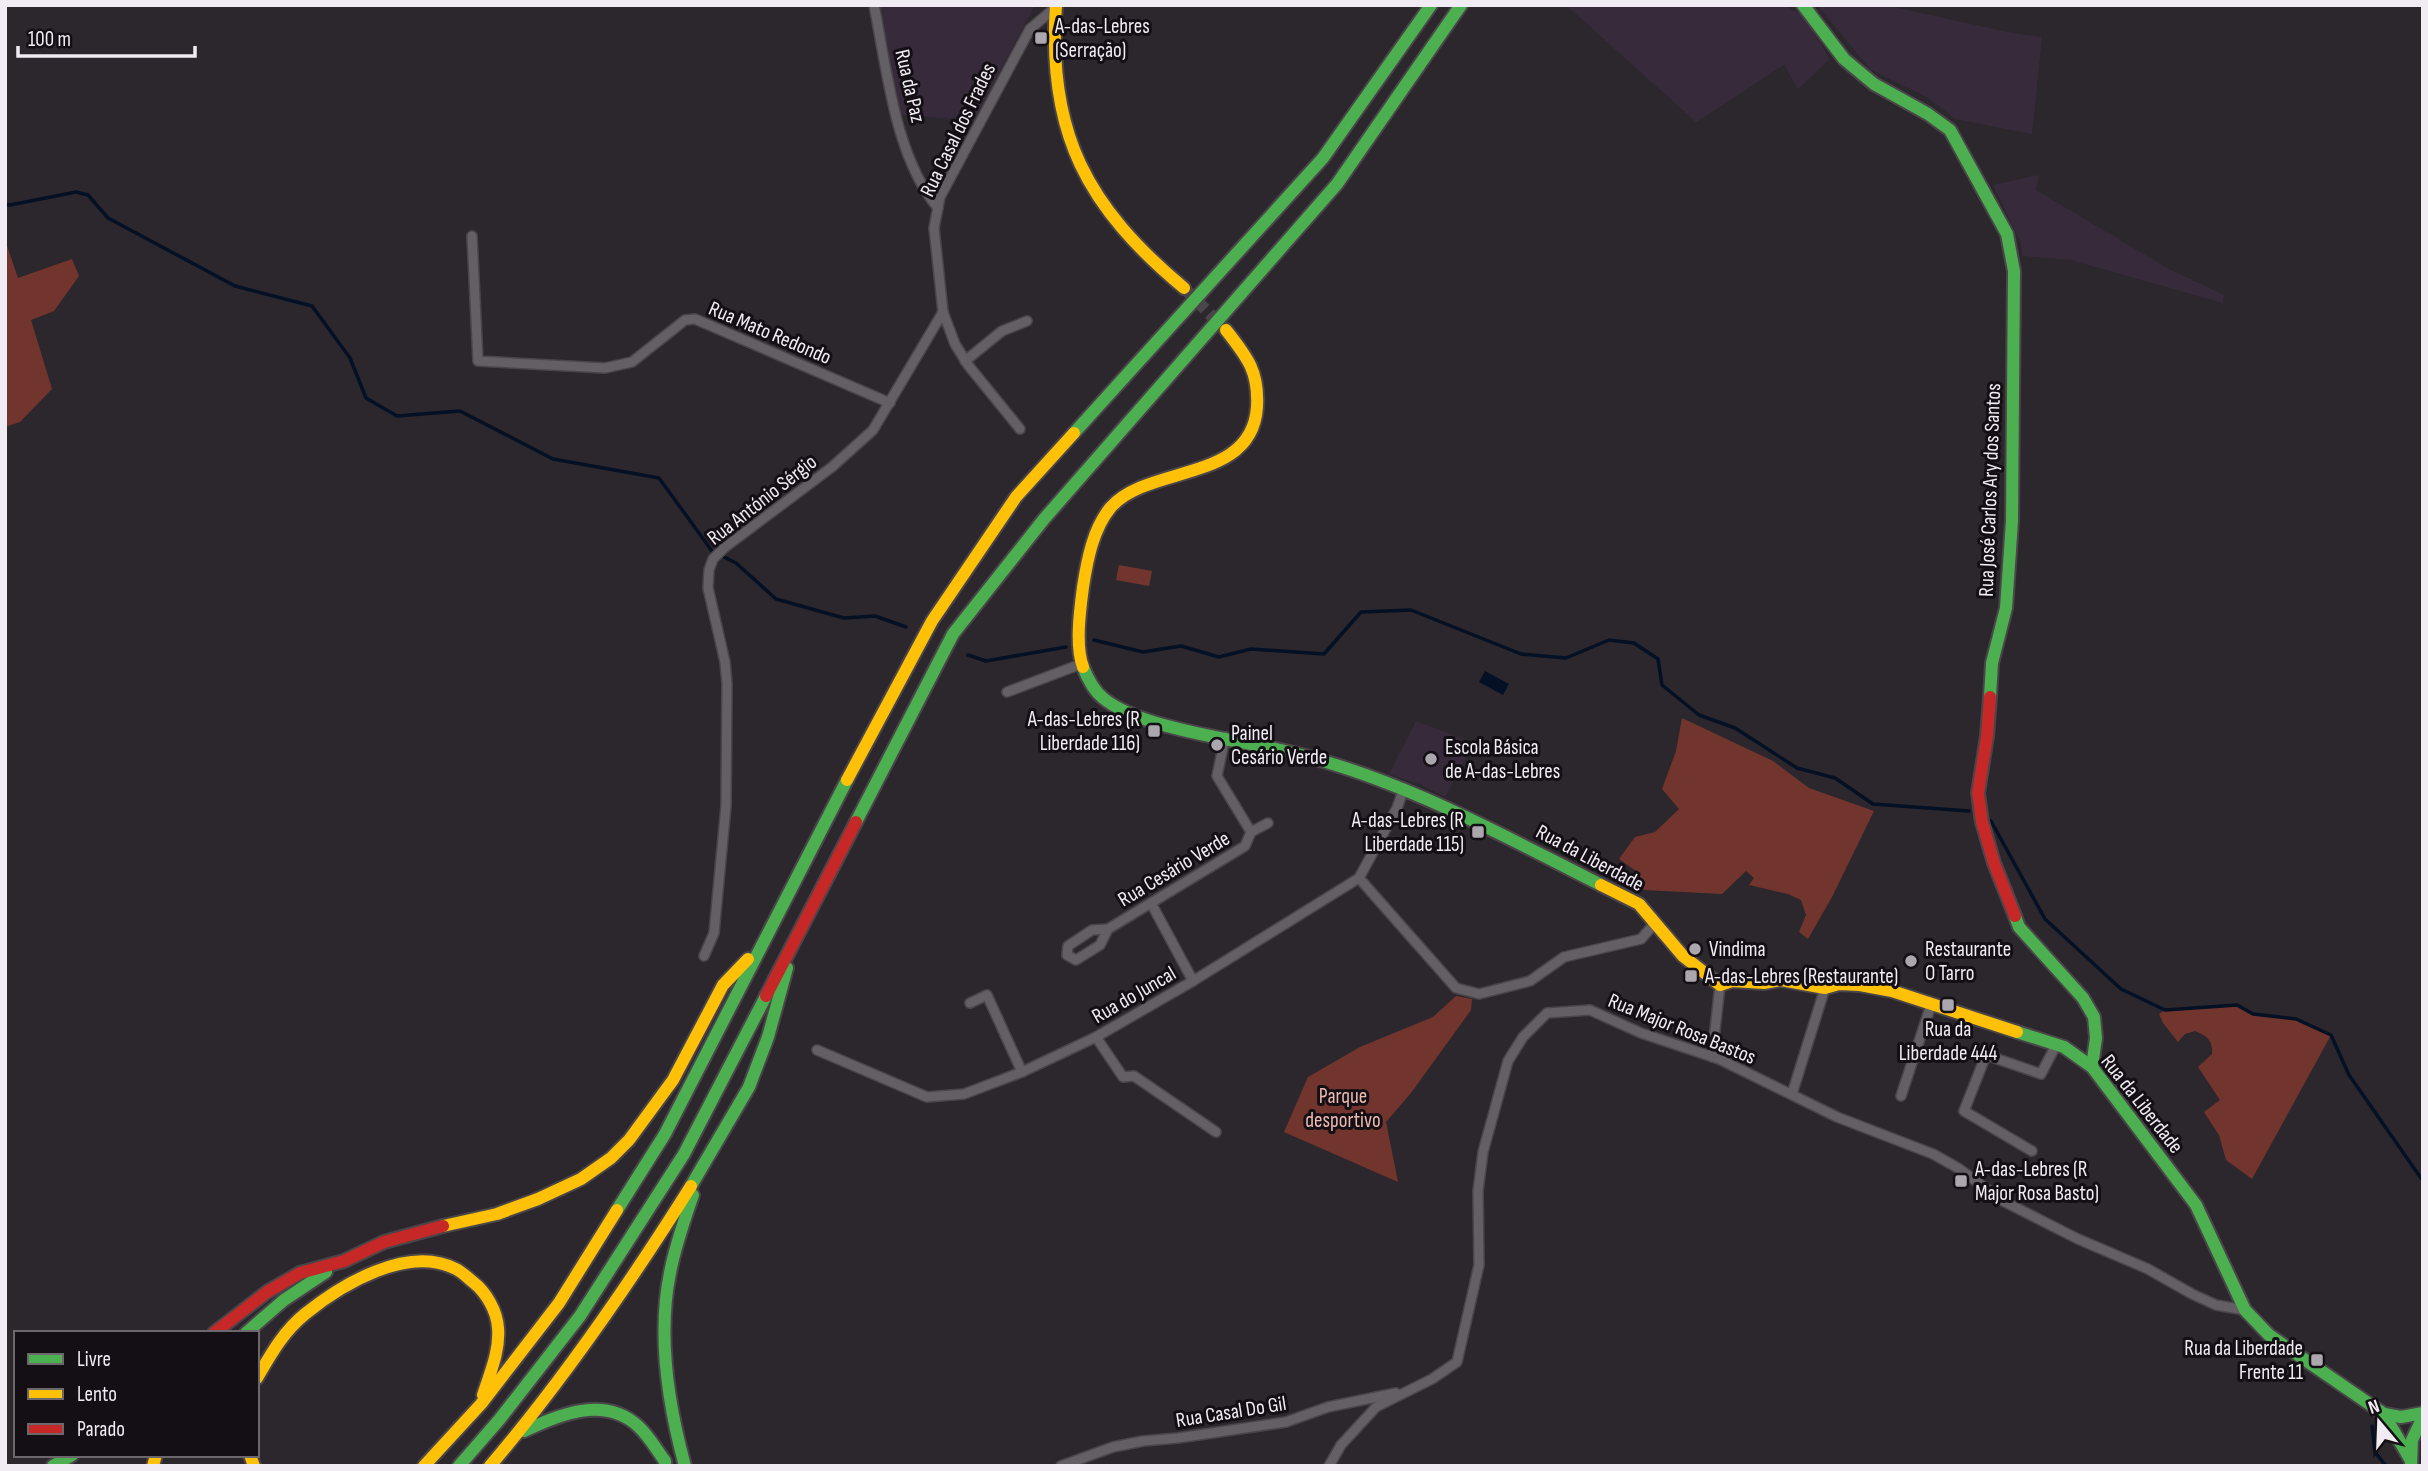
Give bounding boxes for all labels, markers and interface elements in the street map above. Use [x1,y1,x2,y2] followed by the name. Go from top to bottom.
[18,14,194,58] scale bar
[1054,14,1150,63] place label: A-das-Lebres (Serração)
[28,27,71,52] text: 100 m
[1033,30,1049,46] marker: A-das-Lebres (Serração)
[889,47,931,125] street label: Rua da Paz
[915,59,1001,201] street label: Rua Casal dos Frades
[705,296,835,370] street label: Rua Mato Redondo
[1974,383,2006,597] street label: Rua José Carlos Ary dos Santos
[702,449,822,551] street label: Rua António Sérgio
[1027,707,1140,756] place label: A-das-Lebres (R Liberdade 116)
[1231,721,1327,770] place label: Painel Cesário Verde
[1146,723,1162,739] marker: A-das-Lebres (R Liberdade 116)
[1445,735,1560,784] place label: Escola Básica de A-das-Lebres
[1209,737,1225,753] marker: Painel Cesário Verde
[1423,751,1439,767] marker: Escola Básica de A-das-Lebres
[1351,808,1464,857] place label: A-das-Lebres (R Liberdade 115)
[1532,819,1648,897] street label: Rua da Liberdade
[1470,824,1486,840] marker: A-das-Lebres (R Liberdade 115)
[1114,826,1234,912] street label: Rua Cesário Verde
[1709,937,1766,962] place label: Vindima
[1925,937,2011,986] place label: Restaurante O Tarro
[1687,941,1703,957] marker: Vindima
[1903,953,1919,969] marker: Restaurante O Tarro
[1088,961,1180,1029] street label: Rua do Juncal
[1704,964,1898,989] place label: A-das-Lebres (Restaurante)
[1683,968,1699,984] marker: A-das-Lebres (Restaurante)
[1605,988,1759,1070] street label: Rua Major Rosa Bastos
[1940,997,1956,1013] marker: Rua da Liberdade 444
[1899,1017,1997,1066] place label: Rua da Liberdade 444
[2096,1050,2188,1158] street label: Rua da Liberdade
[1305,1084,1381,1133] park label: Parque desportivo
[1974,1157,2099,1206] place label: A-das-Lebres (R Major Rosa Basto)
[1953,1173,1969,1189] marker: A-das-Lebres (R Major Rosa Basto)
[14,1331,259,1457] legend
[2184,1336,2304,1385] place label: Rua da Liberdade Frente 11
[77,1347,111,1372] text: Livre
[2309,1352,2325,1368] marker: Rua da Liberdade Frente 11
[77,1382,117,1407] text: Lento
[2344,1387,2414,1457] north arrow
[1174,1391,1288,1433] street label: Rua Casal Do Gil
[2365,1395,2382,1420] text: N
[77,1417,125,1442] text: Parado

